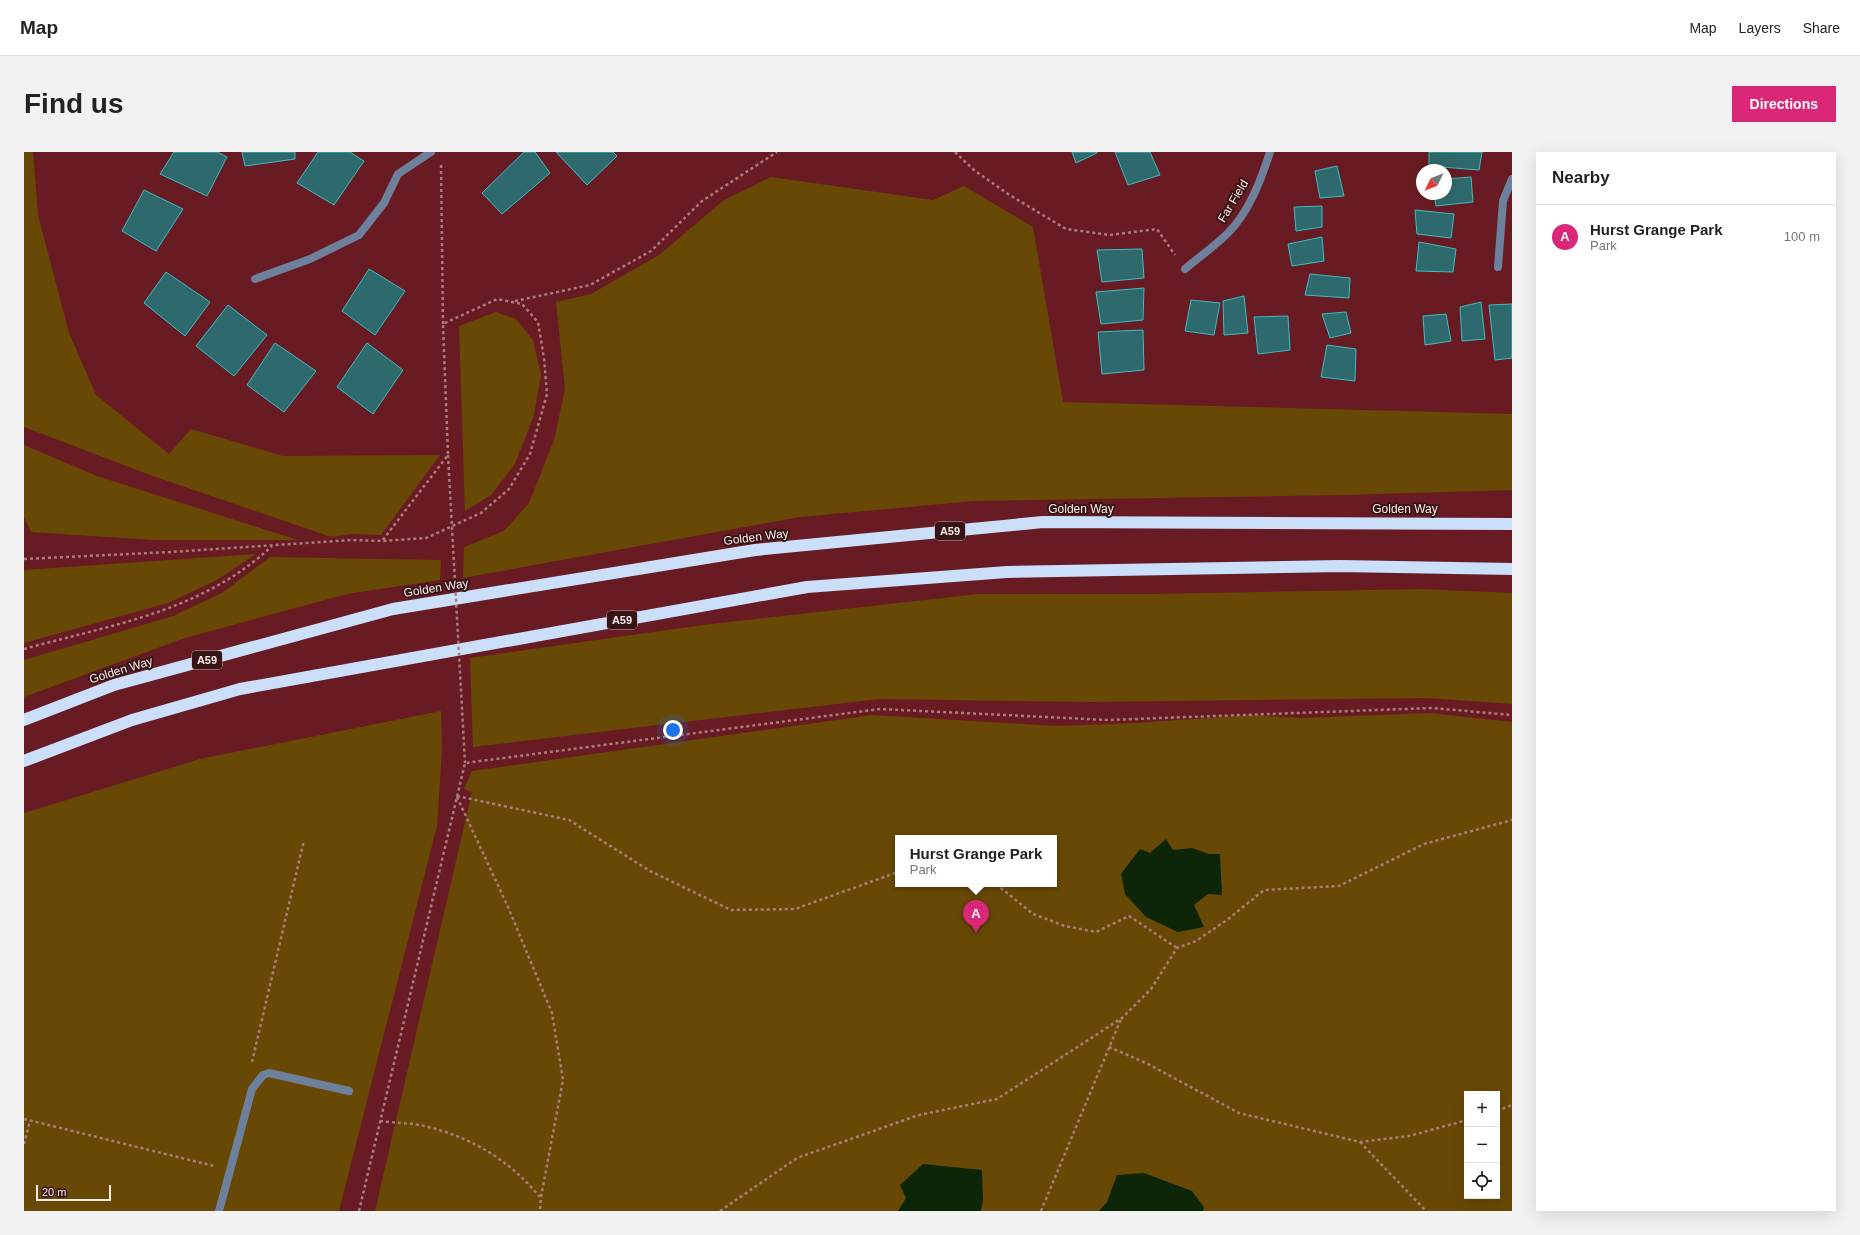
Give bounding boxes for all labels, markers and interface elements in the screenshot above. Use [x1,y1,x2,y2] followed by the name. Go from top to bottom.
[20,17,58,38] text: Map
[1689,20,1717,36] text: Map
[1739,20,1781,36] text: Layers
[1803,20,1840,36] text: Share
[1732,86,1836,122] button: Directions
[24,88,124,119] text: Find us
[1416,164,1452,200] north arrow
[1552,168,1610,187] text: Nearby
[1215,177,1251,225] street label: Far Field
[1590,221,1723,238] text: Hurst Grange Park
[1560,229,1570,244] text: A
[1784,229,1820,244] text: 100 m
[1590,238,1617,253] text: Park
[1048,502,1114,516] street label: Golden Way
[1372,502,1438,516] street label: Golden Way
[935,522,965,540] road number: A59
[723,526,789,548] street label: Golden Way
[403,576,469,600] street label: Golden Way
[607,611,637,629] road number: A59
[192,651,222,669] road number: A59
[88,654,154,686] street label: Golden Way
[663,720,683,740] your location
[895,835,1057,887] popup
[910,845,1042,862] text: Hurst Grange Park
[910,862,936,877] text: Park
[963,900,989,933] pin: A
[1464,1091,1500,1199] map controls
[1464,1091,1500,1127] button: +
[1464,1127,1500,1163] button: −
[1464,1163,1500,1199] button: locate
[36,1183,111,1202] scale bar
[42,1186,66,1198] text: 20 m

